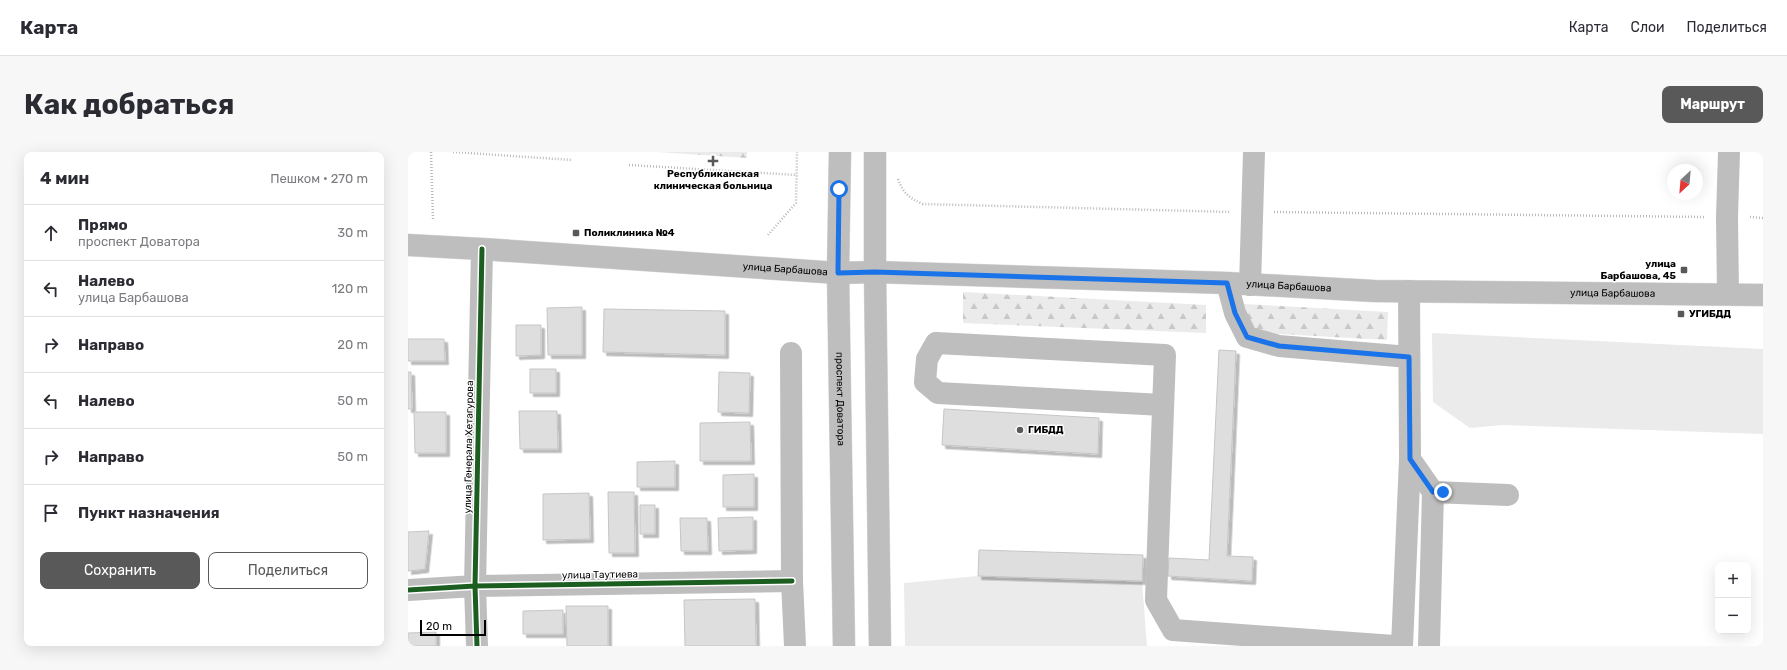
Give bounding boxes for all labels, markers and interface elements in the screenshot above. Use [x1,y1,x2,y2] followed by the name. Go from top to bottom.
[20,16,78,39] text: Карта
[1569,19,1609,36] text: Карта
[1631,19,1665,36] text: Слои
[1687,19,1767,36] text: Поделиться
[1662,86,1763,123] button: Маршрут
[24,88,234,121] text: Как добраться
[707,155,719,167] marker: Республиканская клиническая больница
[1667,164,1703,200] north arrow
[40,168,89,188] text: 4 мин
[654,168,772,192] place label: Республиканская клиническая больница
[270,171,368,186] text: Пешком · 270 m
[830,180,848,198] route start
[78,216,128,234] text: Прямо
[40,222,62,244] icon: ahead
[337,225,368,240] text: 30 m
[584,227,675,239] place label: Поликлиника №4
[571,228,581,238] marker: Поликлиника №4
[78,234,200,249] text: проспект Доватора
[1601,258,1677,282] place label: улица Барбашова, 45
[742,261,828,278] street label: улица Барбашова
[1679,265,1689,275] marker: улица Барбашова, 45
[78,272,135,290] text: Налево
[40,278,62,300] icon: left
[1246,278,1332,295] street label: улица Барбашова
[332,281,368,296] text: 120 m
[1570,287,1655,300] street label: улица Барбашова
[78,290,189,305] text: улица Барбашова
[1689,308,1731,320] place label: УГИБДД
[1676,309,1686,319] marker: УГИБДД
[40,334,62,356] icon: right
[78,336,144,354] text: Направо
[337,337,368,352] text: 20 m
[833,352,847,446] street label: проспект Доватора
[462,380,476,514] street label: улица Генерала Хетагурова
[40,390,62,412] icon: left
[78,392,135,410] text: Налево
[337,393,368,408] text: 50 m
[1028,424,1064,436] place label: ГИБДД
[1015,425,1025,435] marker: ГИБДД
[40,446,62,468] icon: right
[78,448,144,466] text: Направо
[337,449,368,464] text: 50 m
[1434,483,1452,501] route end
[40,502,62,524] icon: arrive
[78,504,220,522] text: Пункт назначения
[40,552,200,589] button: Сохранить
[208,552,368,589] button: Поделиться
[1715,562,1751,634] map controls
[1715,562,1751,598] button: +
[562,568,638,582] street label: улица Таутиева
[1715,598,1751,634] button: −
[420,618,486,637] scale bar
[426,620,452,633] text: 20 m

